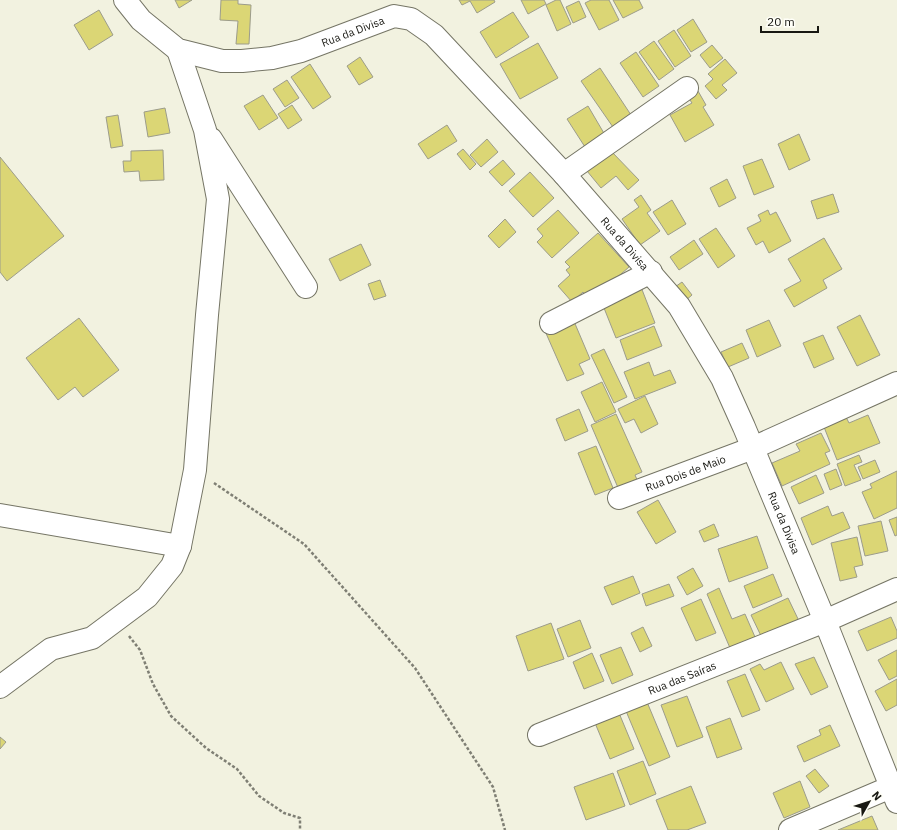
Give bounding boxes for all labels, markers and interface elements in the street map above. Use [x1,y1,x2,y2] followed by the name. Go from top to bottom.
[761,8,818,34] scale bar
[319,13,386,50] street label: Rua da Divisa
[767,14,795,29] text: 20 m
[598,214,652,273] street label: Rua da Divisa
[643,452,728,495] street label: Rua Dois de Maio
[765,490,803,556] street label: Rua da Divisa
[646,658,718,698] street label: Rua das Saíras
[849,782,889,822] north arrow
[869,788,885,803] text: N

